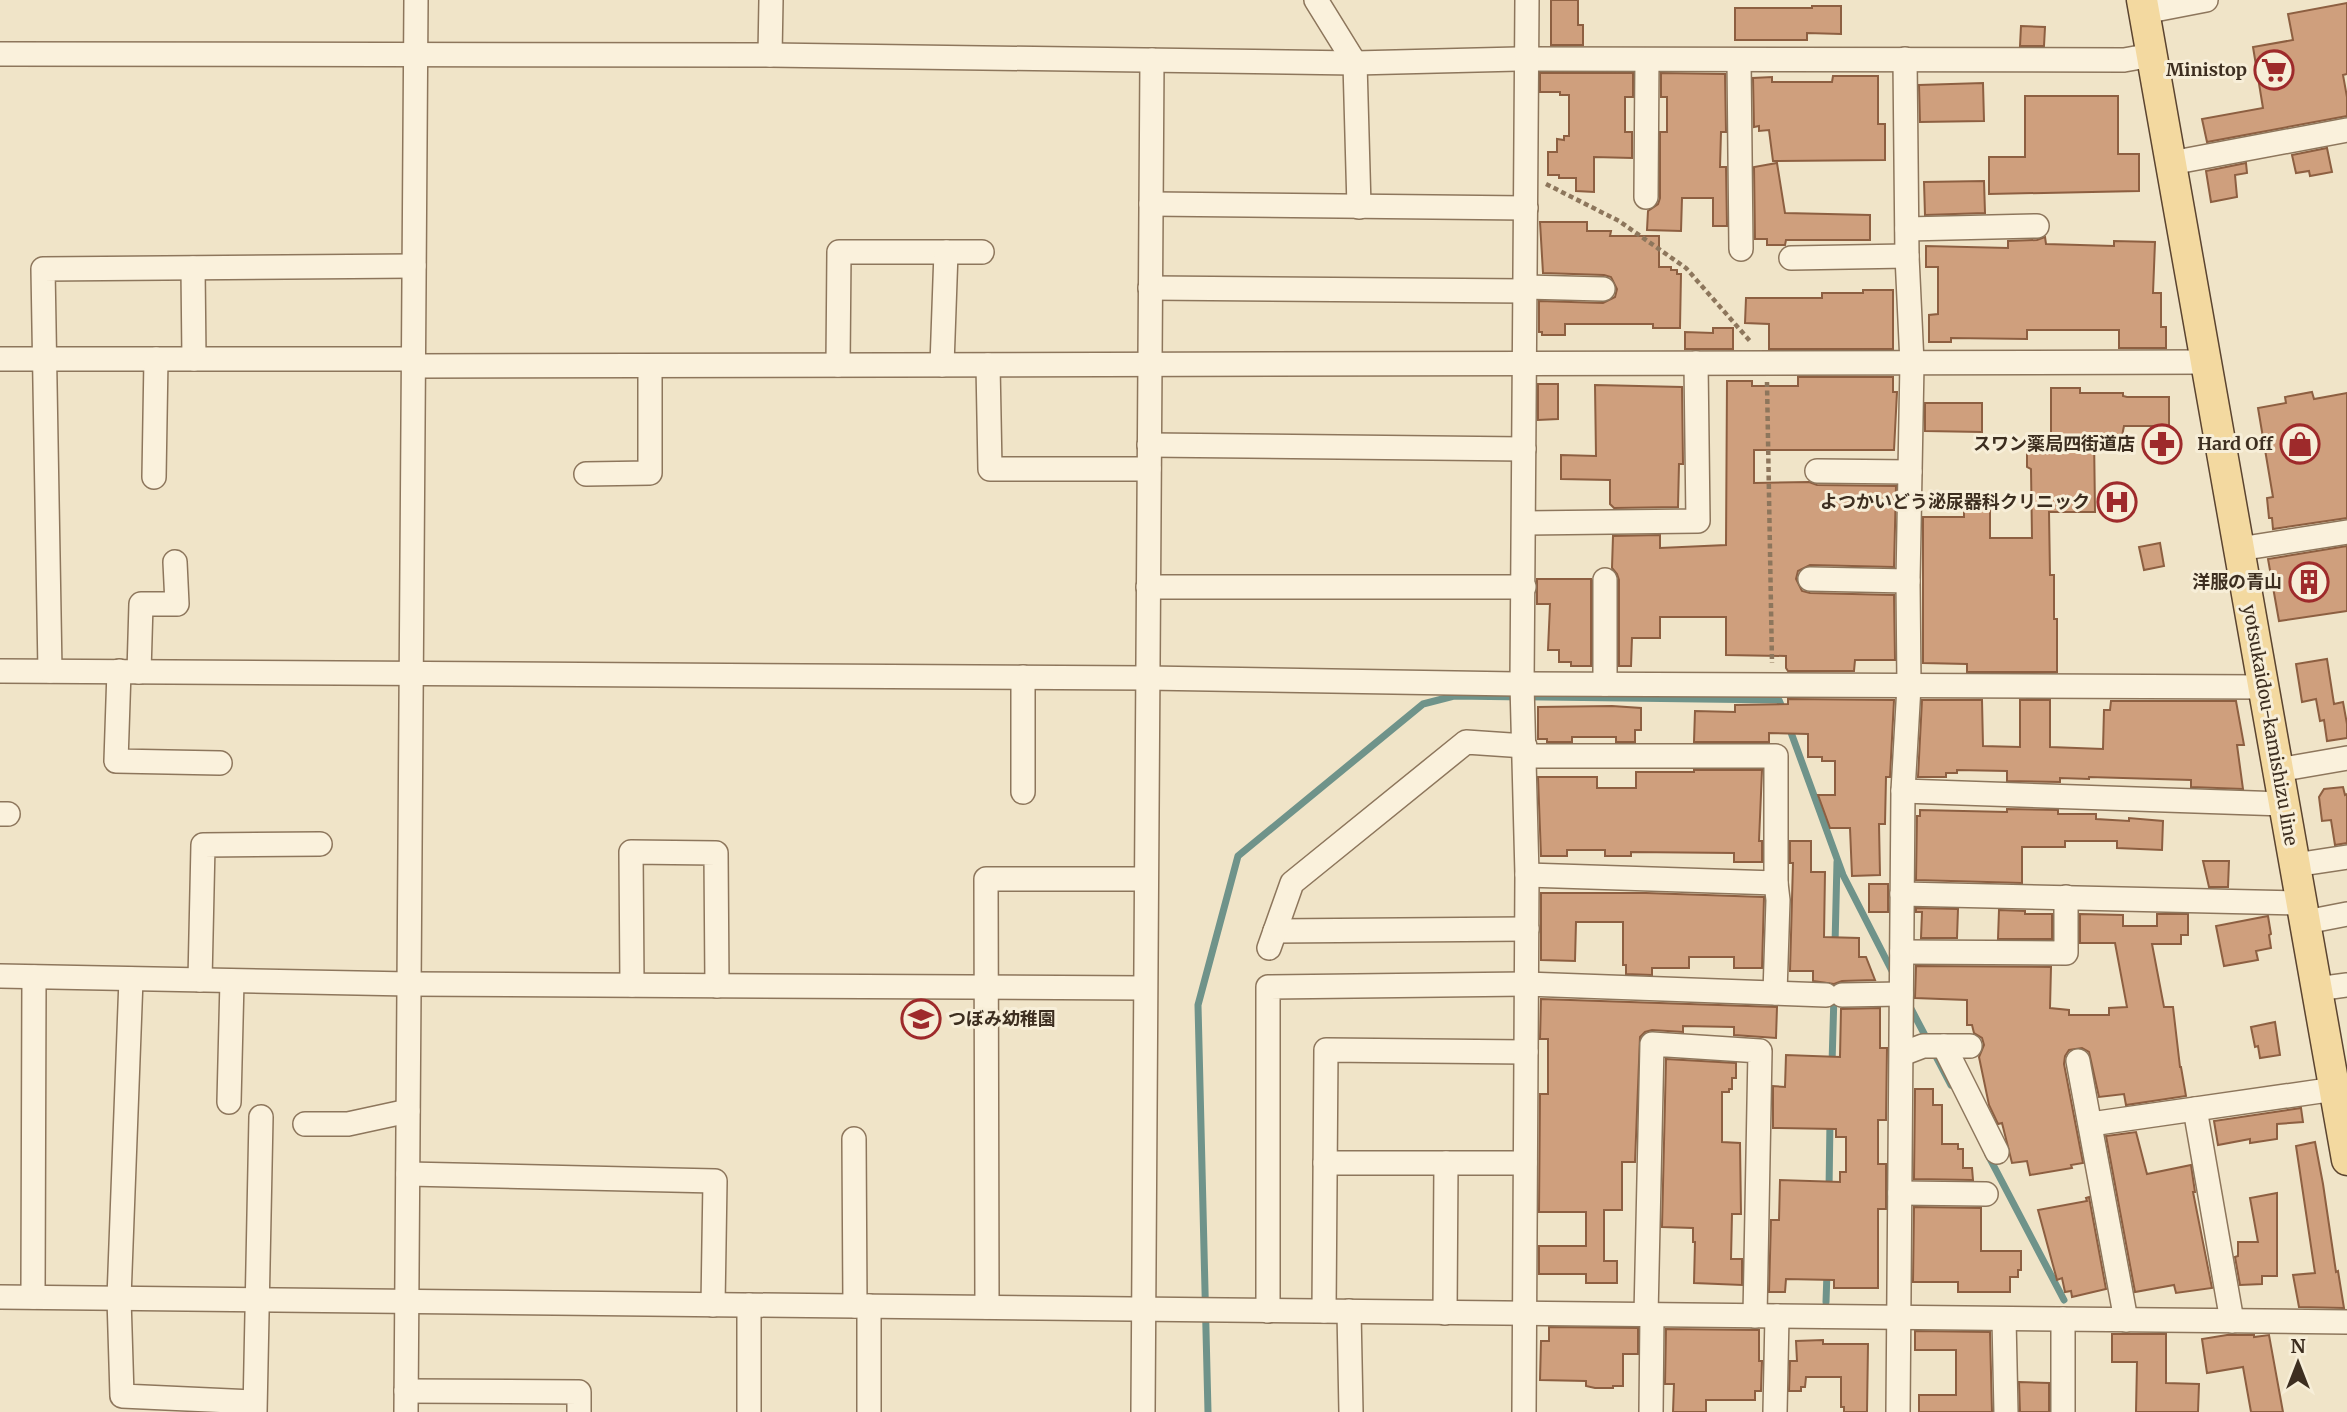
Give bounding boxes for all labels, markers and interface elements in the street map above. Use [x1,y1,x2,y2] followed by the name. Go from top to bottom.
[2253,49,2295,91] supermarket icon: Ministop
[2166,58,2247,81] place label: Ministop
[2141,423,2183,465] pharmacy icon: スワン薬局四街道店
[2279,423,2321,465] shop icon: Hard Off
[1973,432,2135,455] place label: スワン薬局四街道店
[2197,432,2274,455] place label: Hard Off
[2096,481,2138,523] hospital icon: よつかいどう泌尿器科クリニック
[1820,490,2090,513] place label: よつかいどう泌尿器科クリニック
[2288,561,2330,603] building icon: 洋服の青山
[2192,570,2282,593] place label: 洋服の青山
[2238,603,2303,847] street label: yotsukaidou-kamishizu line
[900,998,942,1040] school or university icon: つぼみ幼稚園
[948,1007,1056,1030] place label: つぼみ幼稚園
[2263,1328,2333,1398] north arrow
[2290,1334,2306,1358] text: N

